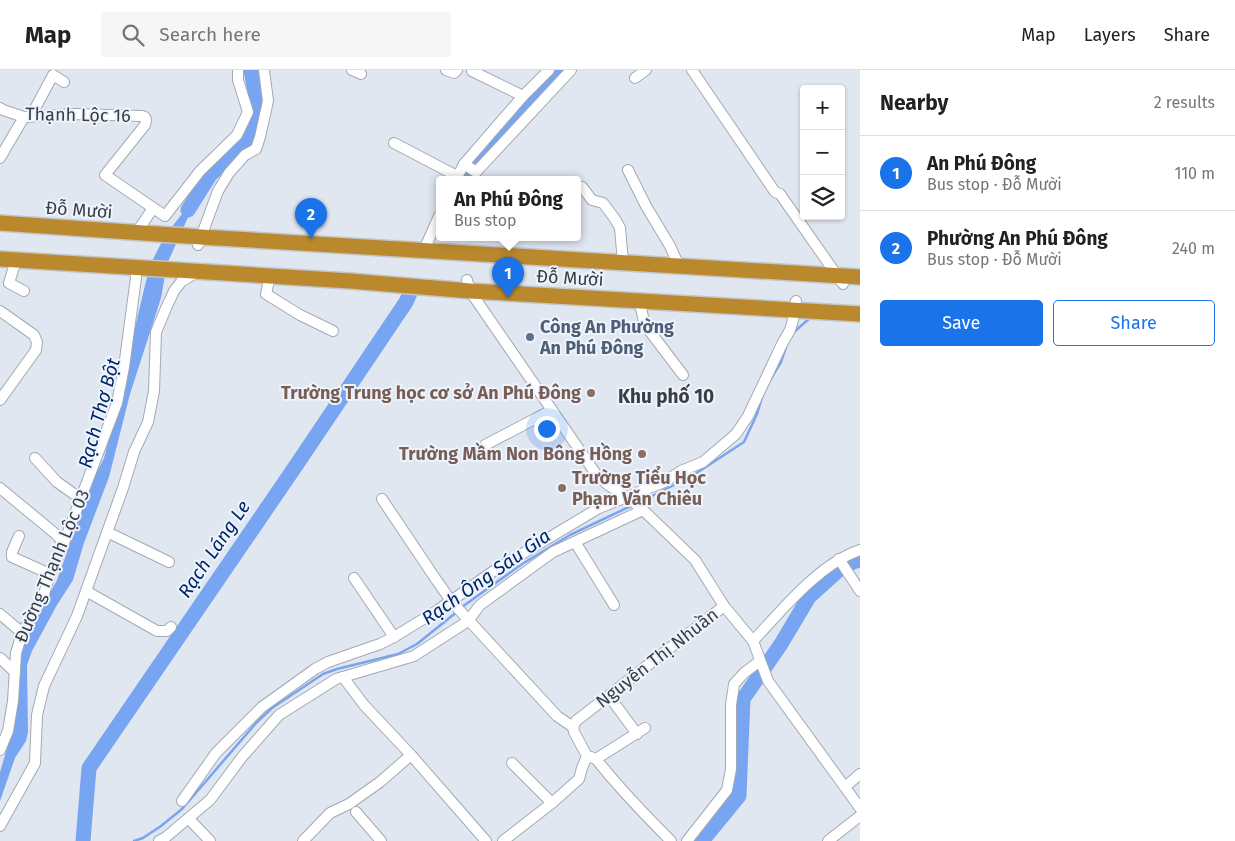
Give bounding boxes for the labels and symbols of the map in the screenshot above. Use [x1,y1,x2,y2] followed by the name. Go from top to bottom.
[25,103,131,127] street label: Thạnh Lộc 16
[45,196,113,223] street label: Đỗ Mười
[295,198,327,239] pin: 2
[492,257,524,298] pin: 1
[536,264,604,291] street label: Đỗ Mười
[539,316,674,359] place label: Công An Phường An Phú Đông
[524,331,536,343] marker: Công An Phường An Phú Đông
[73,355,125,470] water label: Rạch Thợ Bột
[281,382,581,404] place label: Trường Trung học cơ sở An Phú Đông
[618,383,714,408] district label: Khu phố 10
[585,387,597,399] marker: Trường Trung học cơ sở An Phú Đông
[534,416,560,442] your location
[399,442,632,465] place label: Trường Mầm Non Bông Hồng
[636,448,648,460] marker: Trường Mầm Non Bông Hồng
[572,465,706,510] place label: Trường Tiểu Học Phạm Văn Chiêu
[556,482,568,494] marker: Trường Tiểu Học Phạm Văn Chiêu
[10,486,94,646] street label: Đường Thạnh Lộc 03
[173,496,255,602] water label: Rạch Láng Le
[417,524,555,630] water label: Rạch Ông Sáu Gia
[591,603,723,713] street label: Nguyễn Thị Nhuần

